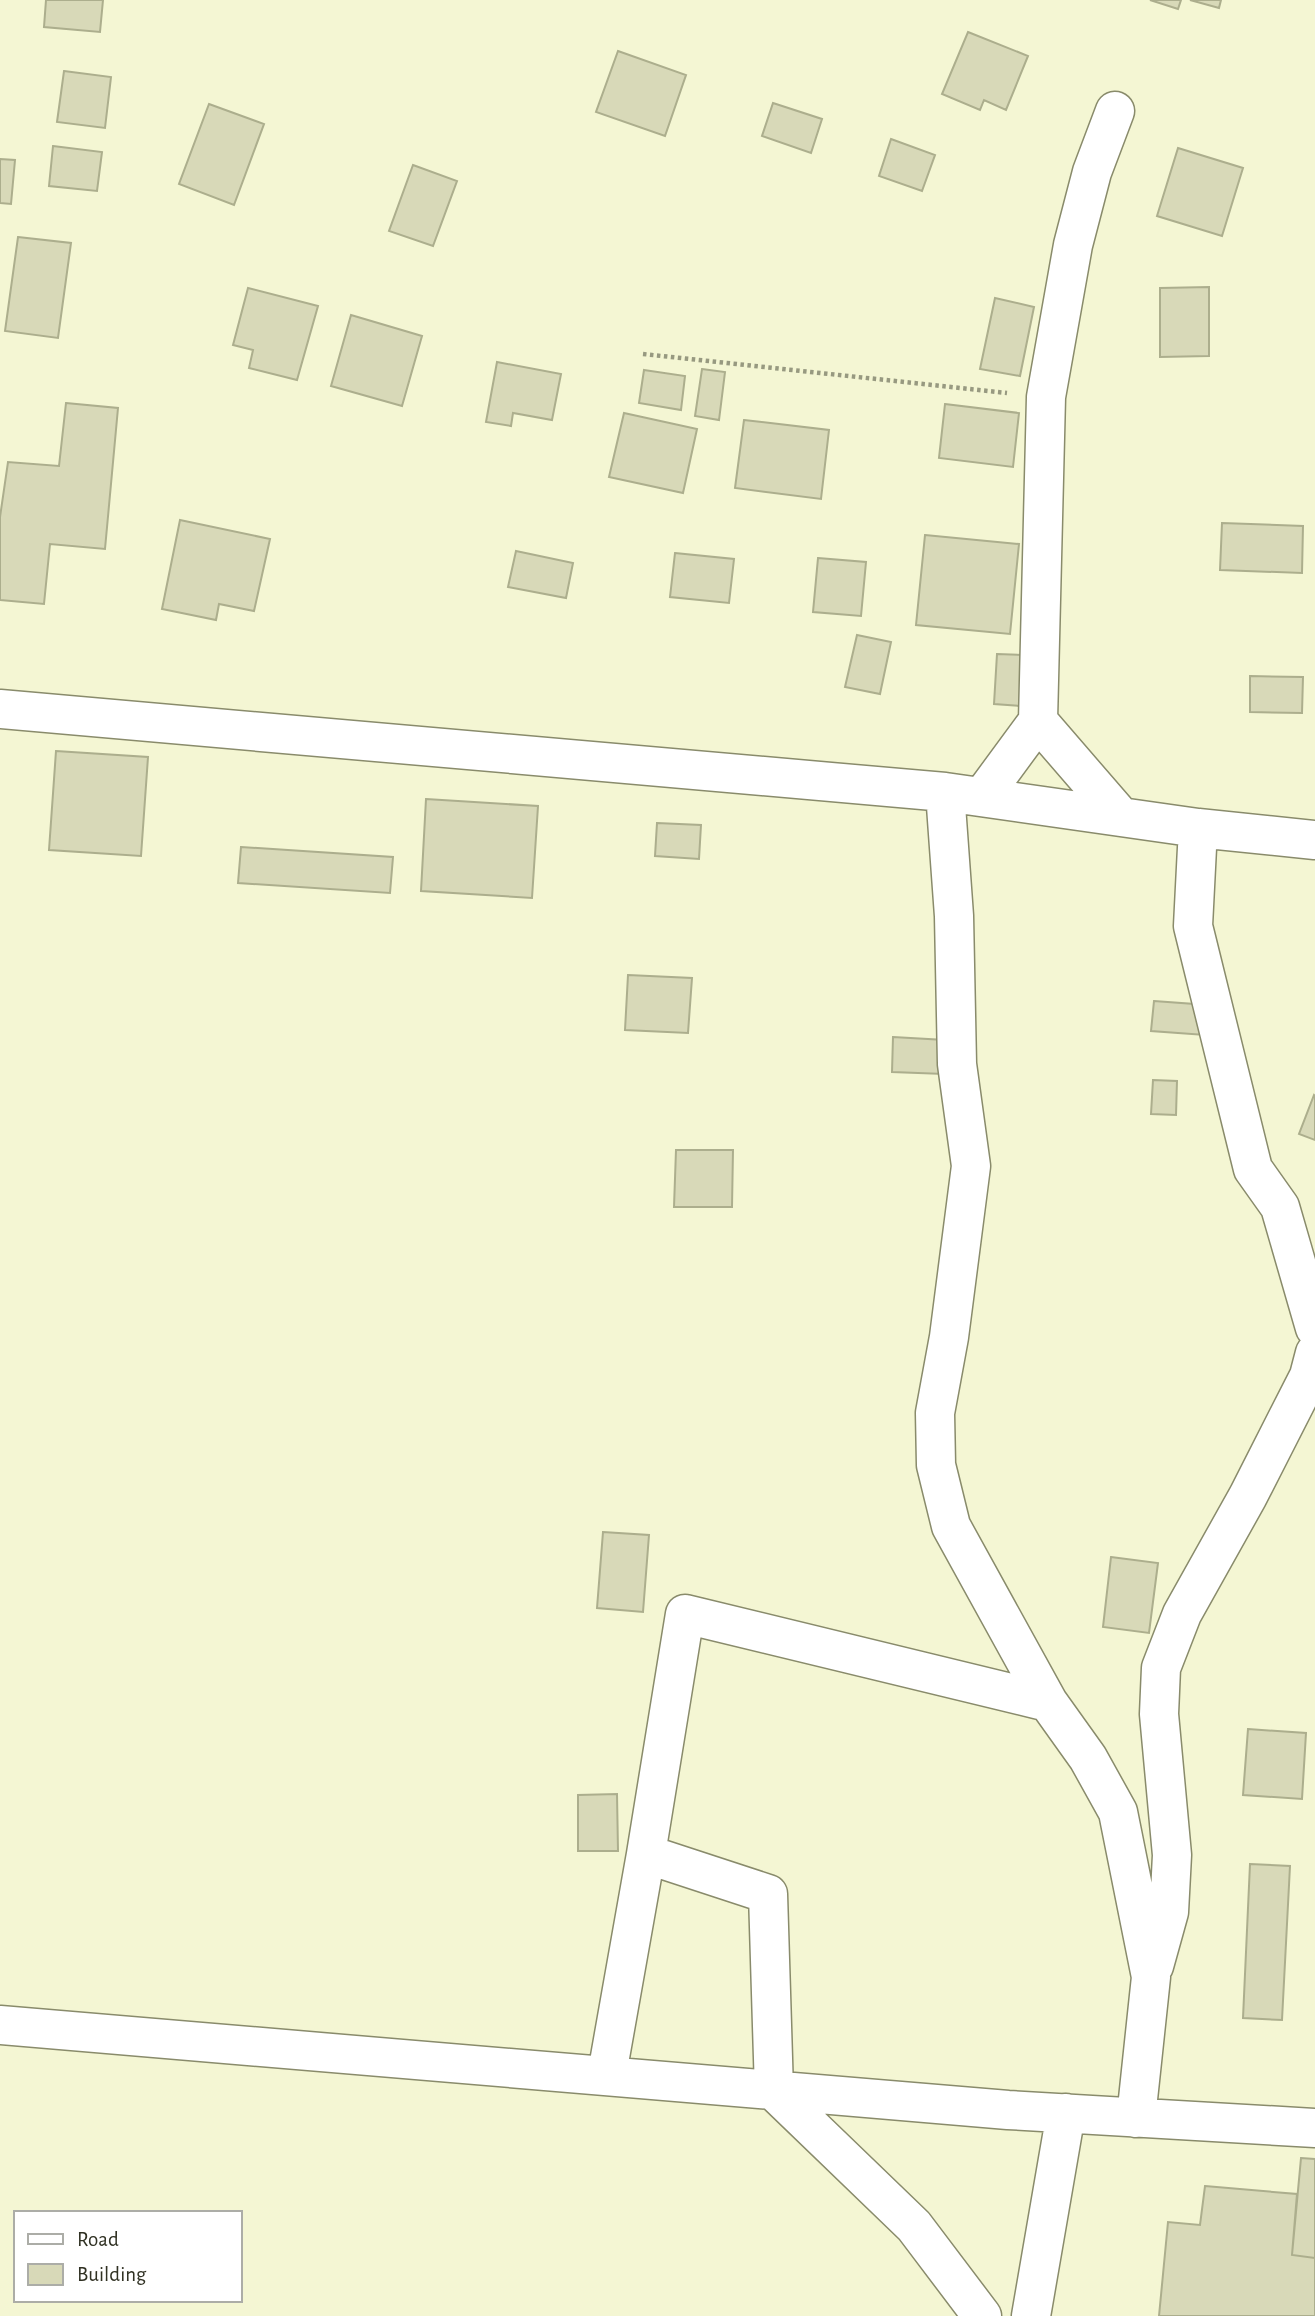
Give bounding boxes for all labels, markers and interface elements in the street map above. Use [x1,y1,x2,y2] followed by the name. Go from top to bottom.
[14,2211,242,2302] legend
[77,2229,119,2250] text: Road
[77,2264,147,2285] text: Building

